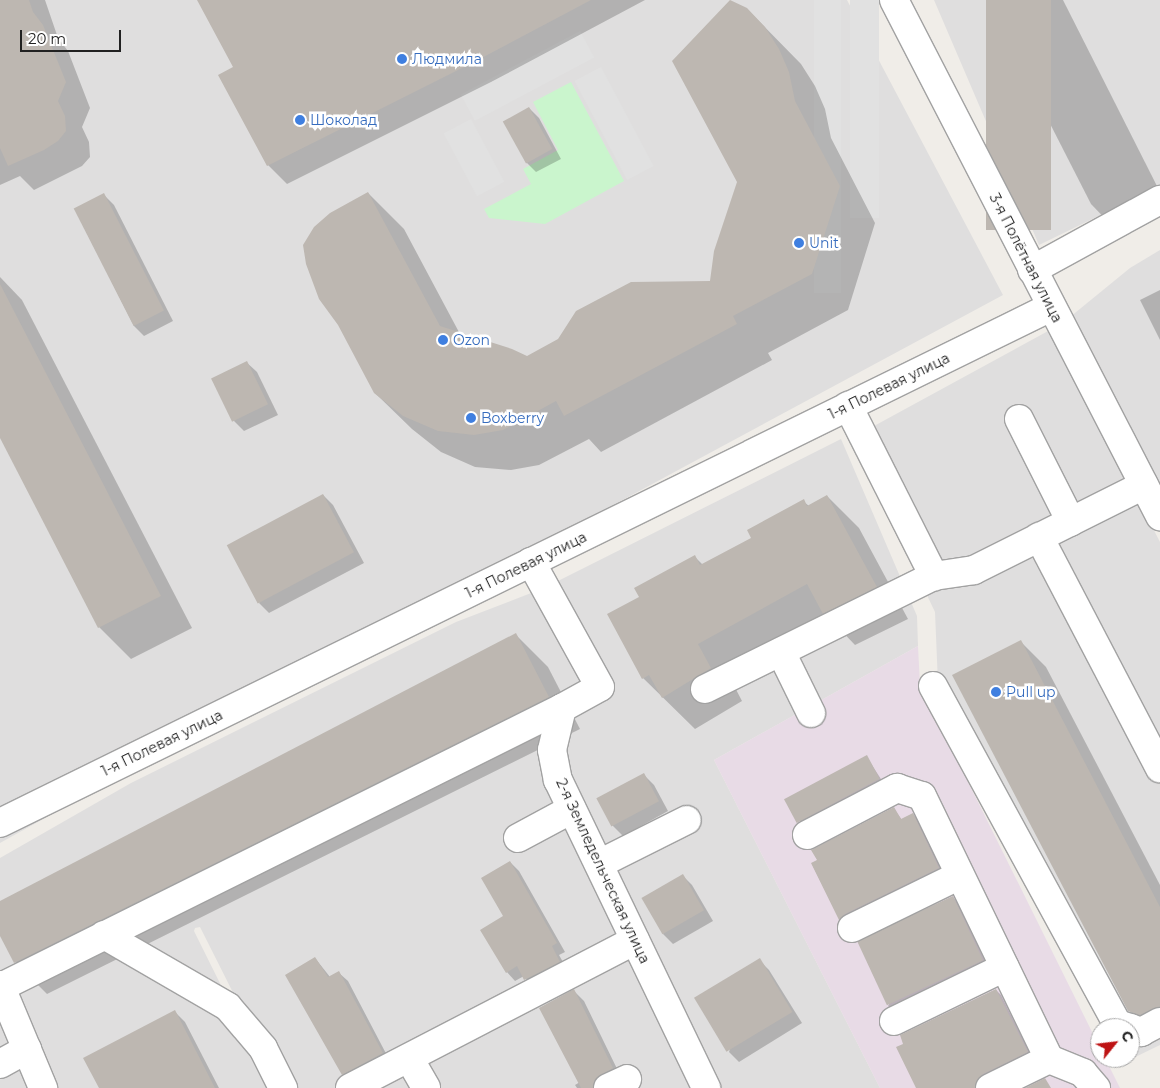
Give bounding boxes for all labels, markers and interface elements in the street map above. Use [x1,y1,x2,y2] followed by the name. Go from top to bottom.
[22,20,124,52] scale bar
[28,29,66,48] text: 20 m
[412,51,482,67] place label: Людмила
[396,53,408,65] marker: Людмила
[310,112,377,128] place label: Шоколад
[294,114,306,126] marker: Шоколад
[986,191,1066,325] street label: 3-я Полётная улица
[809,235,839,251] place label: Unit
[793,237,805,249] marker: Unit
[453,332,490,348] place label: Ozon
[437,334,449,346] marker: Ozon
[826,349,952,423] street label: 1-я Полевая улица
[481,410,544,426] place label: Boxberry
[465,412,477,424] marker: Boxberry
[463,528,589,602] street label: 1-я Полевая улица
[1006,684,1056,700] place label: Pull up
[990,686,1002,698] marker: Pull up
[99,706,225,780] street label: 1-я Полевая улица
[553,776,653,966] street label: 2-я Земледельческая улица
[1090,1018,1140,1068] north arrow
[1117,1027,1138,1045] text: С

